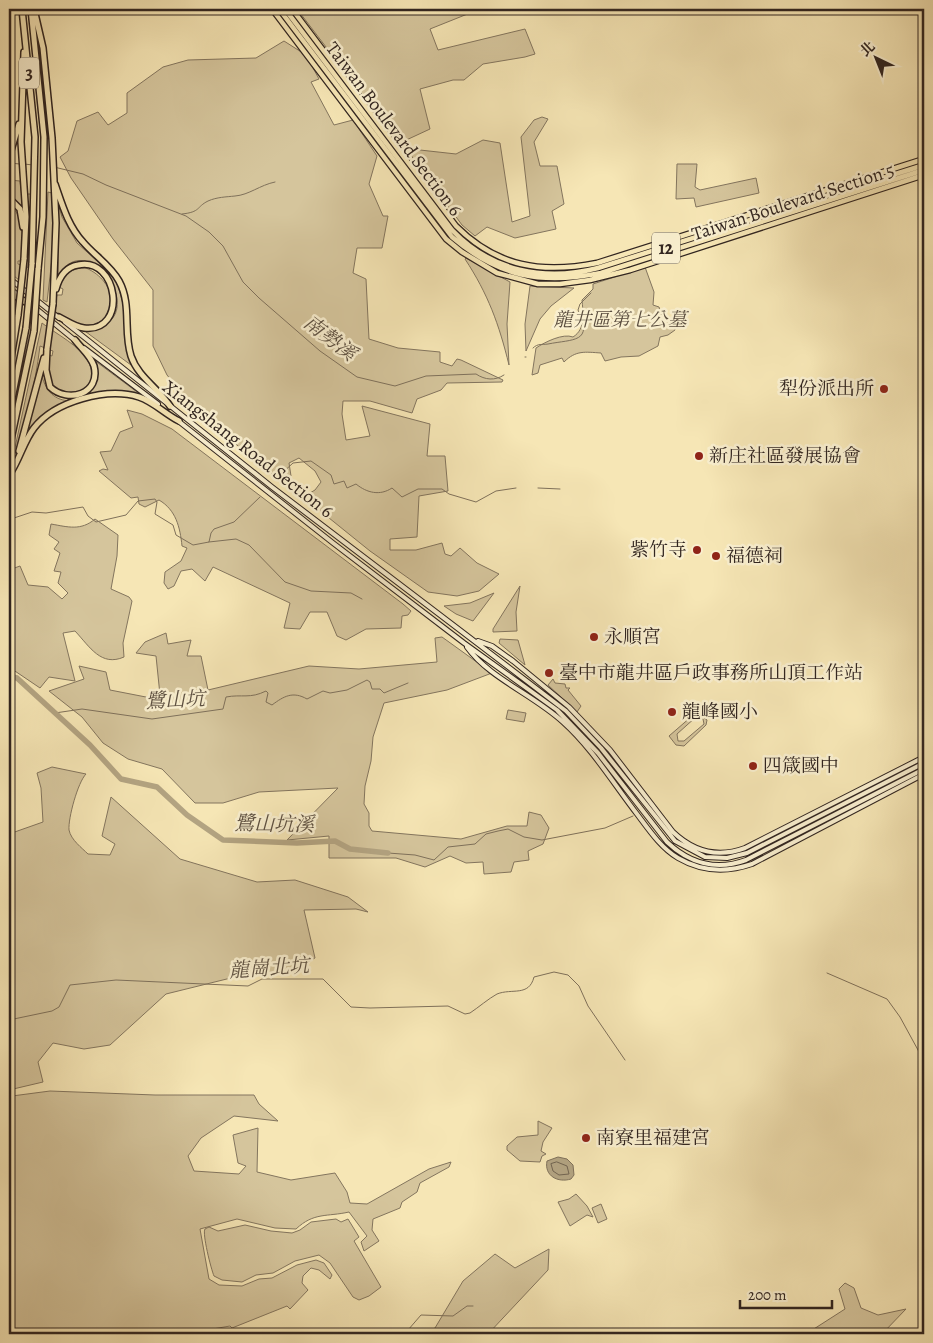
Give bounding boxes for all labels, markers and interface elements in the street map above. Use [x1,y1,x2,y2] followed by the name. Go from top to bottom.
[850,32,900,82] north arrow
[320,36,468,222] street label: Taiwan Boulevard Section 6
[856,37,879,61] text: 北
[19,58,39,88] road number: 3
[688,157,898,247] street label: Taiwan Boulevard Section 5
[652,232,680,264] road number: 12
[553,307,689,333] park label: 龍井區第七公墓
[298,309,364,368] water label: 南勢溪
[157,374,339,524] street label: Xiangshang Road Section 6
[779,376,874,402] place label: 犁份派出所
[878,383,890,395] marker: 犁份派出所
[709,443,861,469] place label: 新庄社區發展協會
[693,450,705,462] marker: 新庄社區發展協會
[630,537,687,563] place label: 紫竹寺
[726,543,783,569] place label: 福德祠
[691,544,703,556] marker: 紫竹寺
[710,550,722,562] marker: 福德祠
[604,624,661,650] place label: 永順宮
[588,631,600,643] marker: 永順宮
[559,660,863,686] place label: 臺中市龍井區戶政事務所山頂工作站
[543,667,555,679] marker: 臺中市龍井區戶政事務所山頂工作站
[144,685,209,715] water label: 鷺山坑
[682,699,758,725] place label: 龍峰國小
[666,706,678,718] marker: 龍峰國小
[763,753,839,779] place label: 四箴國中
[747,760,759,772] marker: 四箴國中
[234,810,316,838] water label: 鷺山坑溪
[228,952,313,984] water label: 龍崗北坑
[596,1125,710,1151] place label: 南寮里福建宮
[580,1132,592,1144] marker: 南寮里福建宮
[740,1278,833,1310] scale bar
[748,1285,787,1305] text: 200 m

